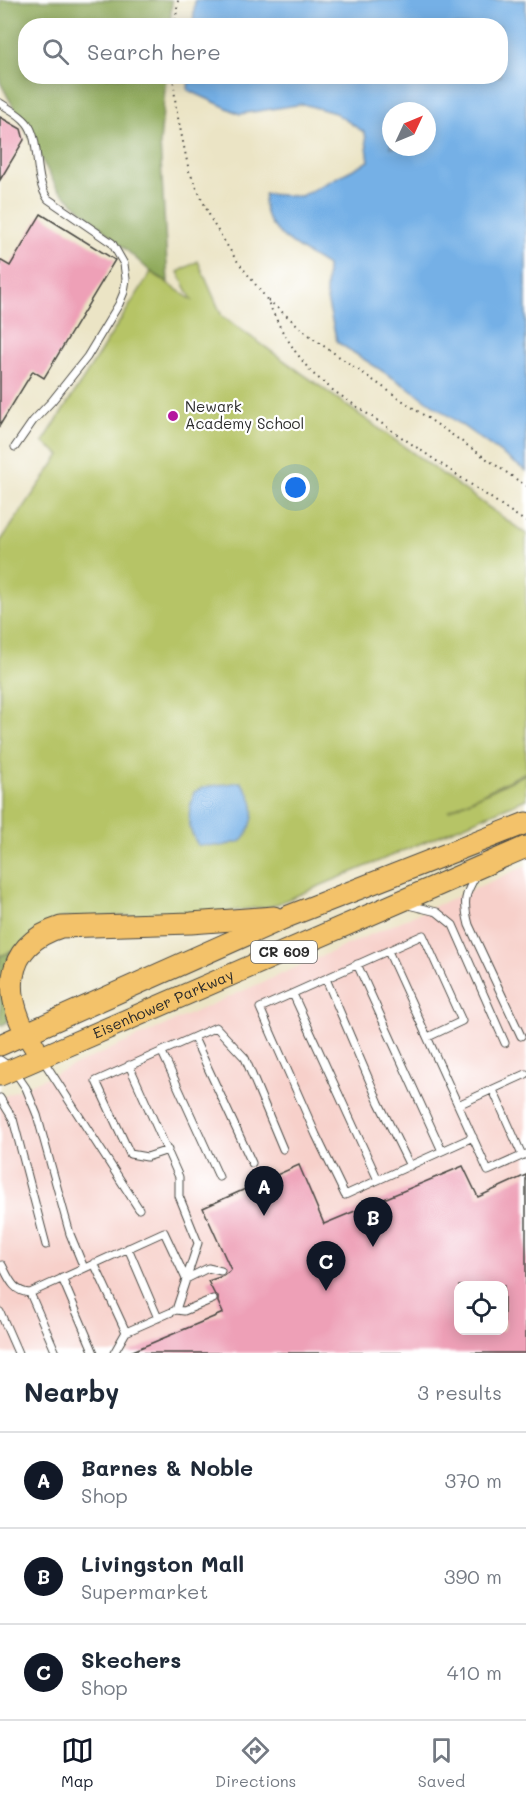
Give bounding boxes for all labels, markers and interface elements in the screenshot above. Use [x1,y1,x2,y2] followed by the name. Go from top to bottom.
[18,18,508,84] search box
[39,35,72,68] icon: search
[87,37,221,66] text: Search here
[382,102,436,156] north arrow
[185,396,304,433] place label: Newark Academy School
[166,409,180,423] marker: Newark Academy School
[281,473,310,502] your location
[251,941,317,963] road number: CR 609
[89,964,237,1043] street label: Eisenhower Parkway
[244,1166,284,1216] pin: A
[354,1198,392,1247] pin: B
[306,1242,346,1291] pin: C
[454,1281,508,1335] map controls
[454,1281,508,1335] button: locate
[24,1375,119,1409] text: Nearby
[417,1379,502,1405] text: 3 results
[81,1453,253,1482] text: Barnes & Noble
[37,1467,50,1493] text: A
[444,1467,502,1493] text: 370 m
[81,1482,128,1508] text: Shop
[81,1549,244,1578] text: Livingston Mall
[37,1563,50,1589] text: B
[444,1563,502,1589] text: 390 m
[81,1578,208,1604] text: Supermarket
[81,1645,181,1674] text: Skechers
[36,1659,51,1685] text: C
[447,1659,502,1685] text: 410 m
[81,1674,128,1700] text: Shop
[61,1734,94,1791] tab: Map
[215,1734,296,1791] tab: Directions
[418,1734,465,1791] tab: Saved

